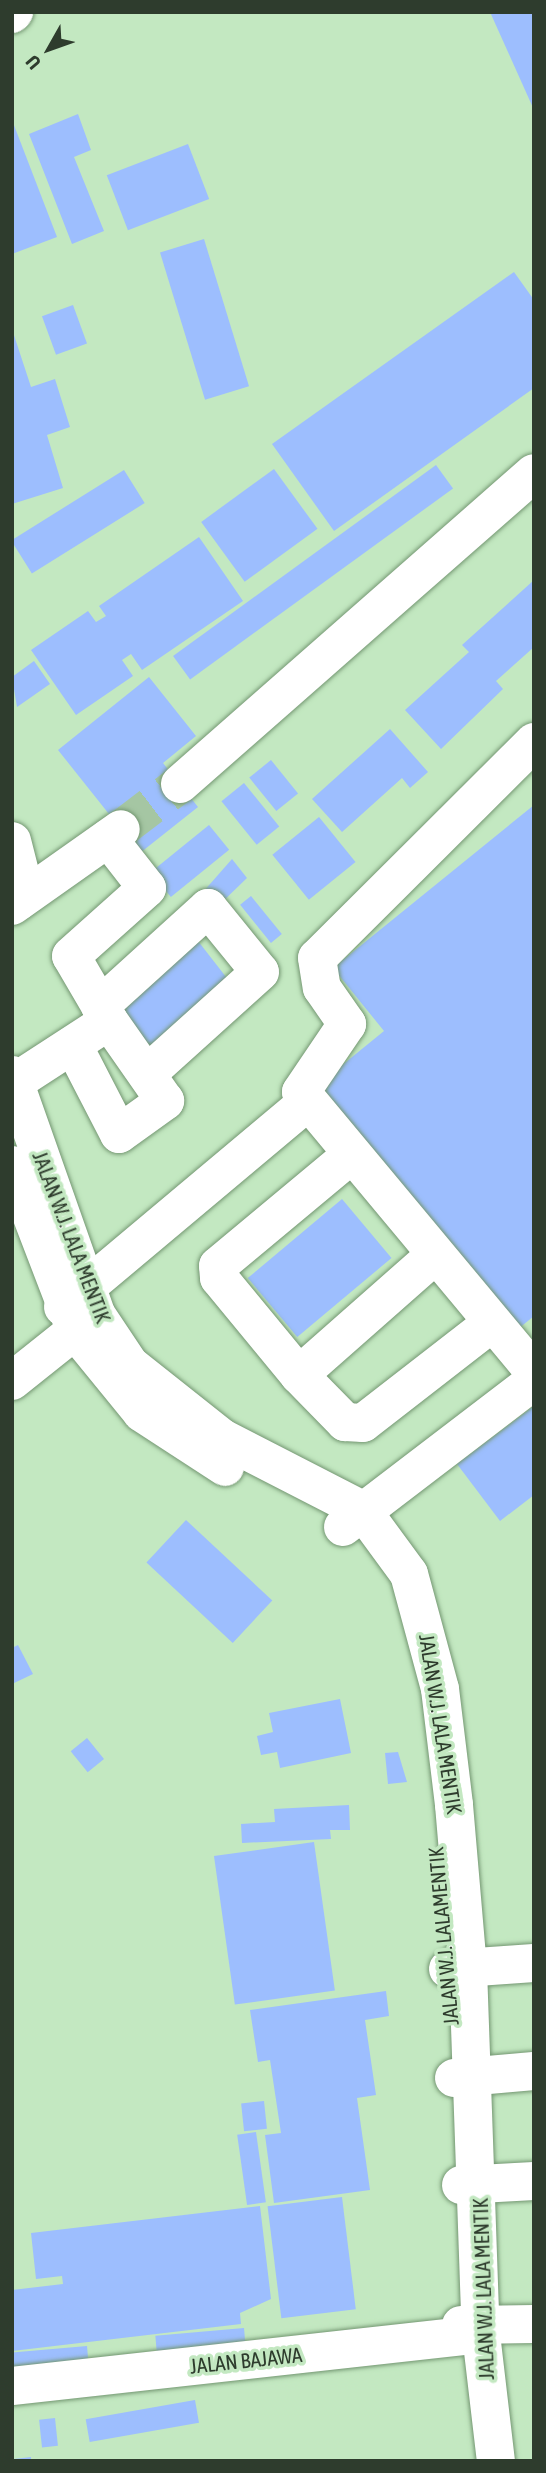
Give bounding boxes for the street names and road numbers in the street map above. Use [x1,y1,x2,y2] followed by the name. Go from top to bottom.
[28,1148,116,1326] street label: JALAN W.J. LALA MENTIK
[414,1632,468,1816] street label: JALAN W.J. LALA MENTIK
[423,1846,463,2026] street label: JALAN W.J. LALAMENTIK
[467,2198,499,2380] street label: JALAN W.J. LALA MENTIK
[189,2342,303,2378] street label: JALAN BAJAWA

